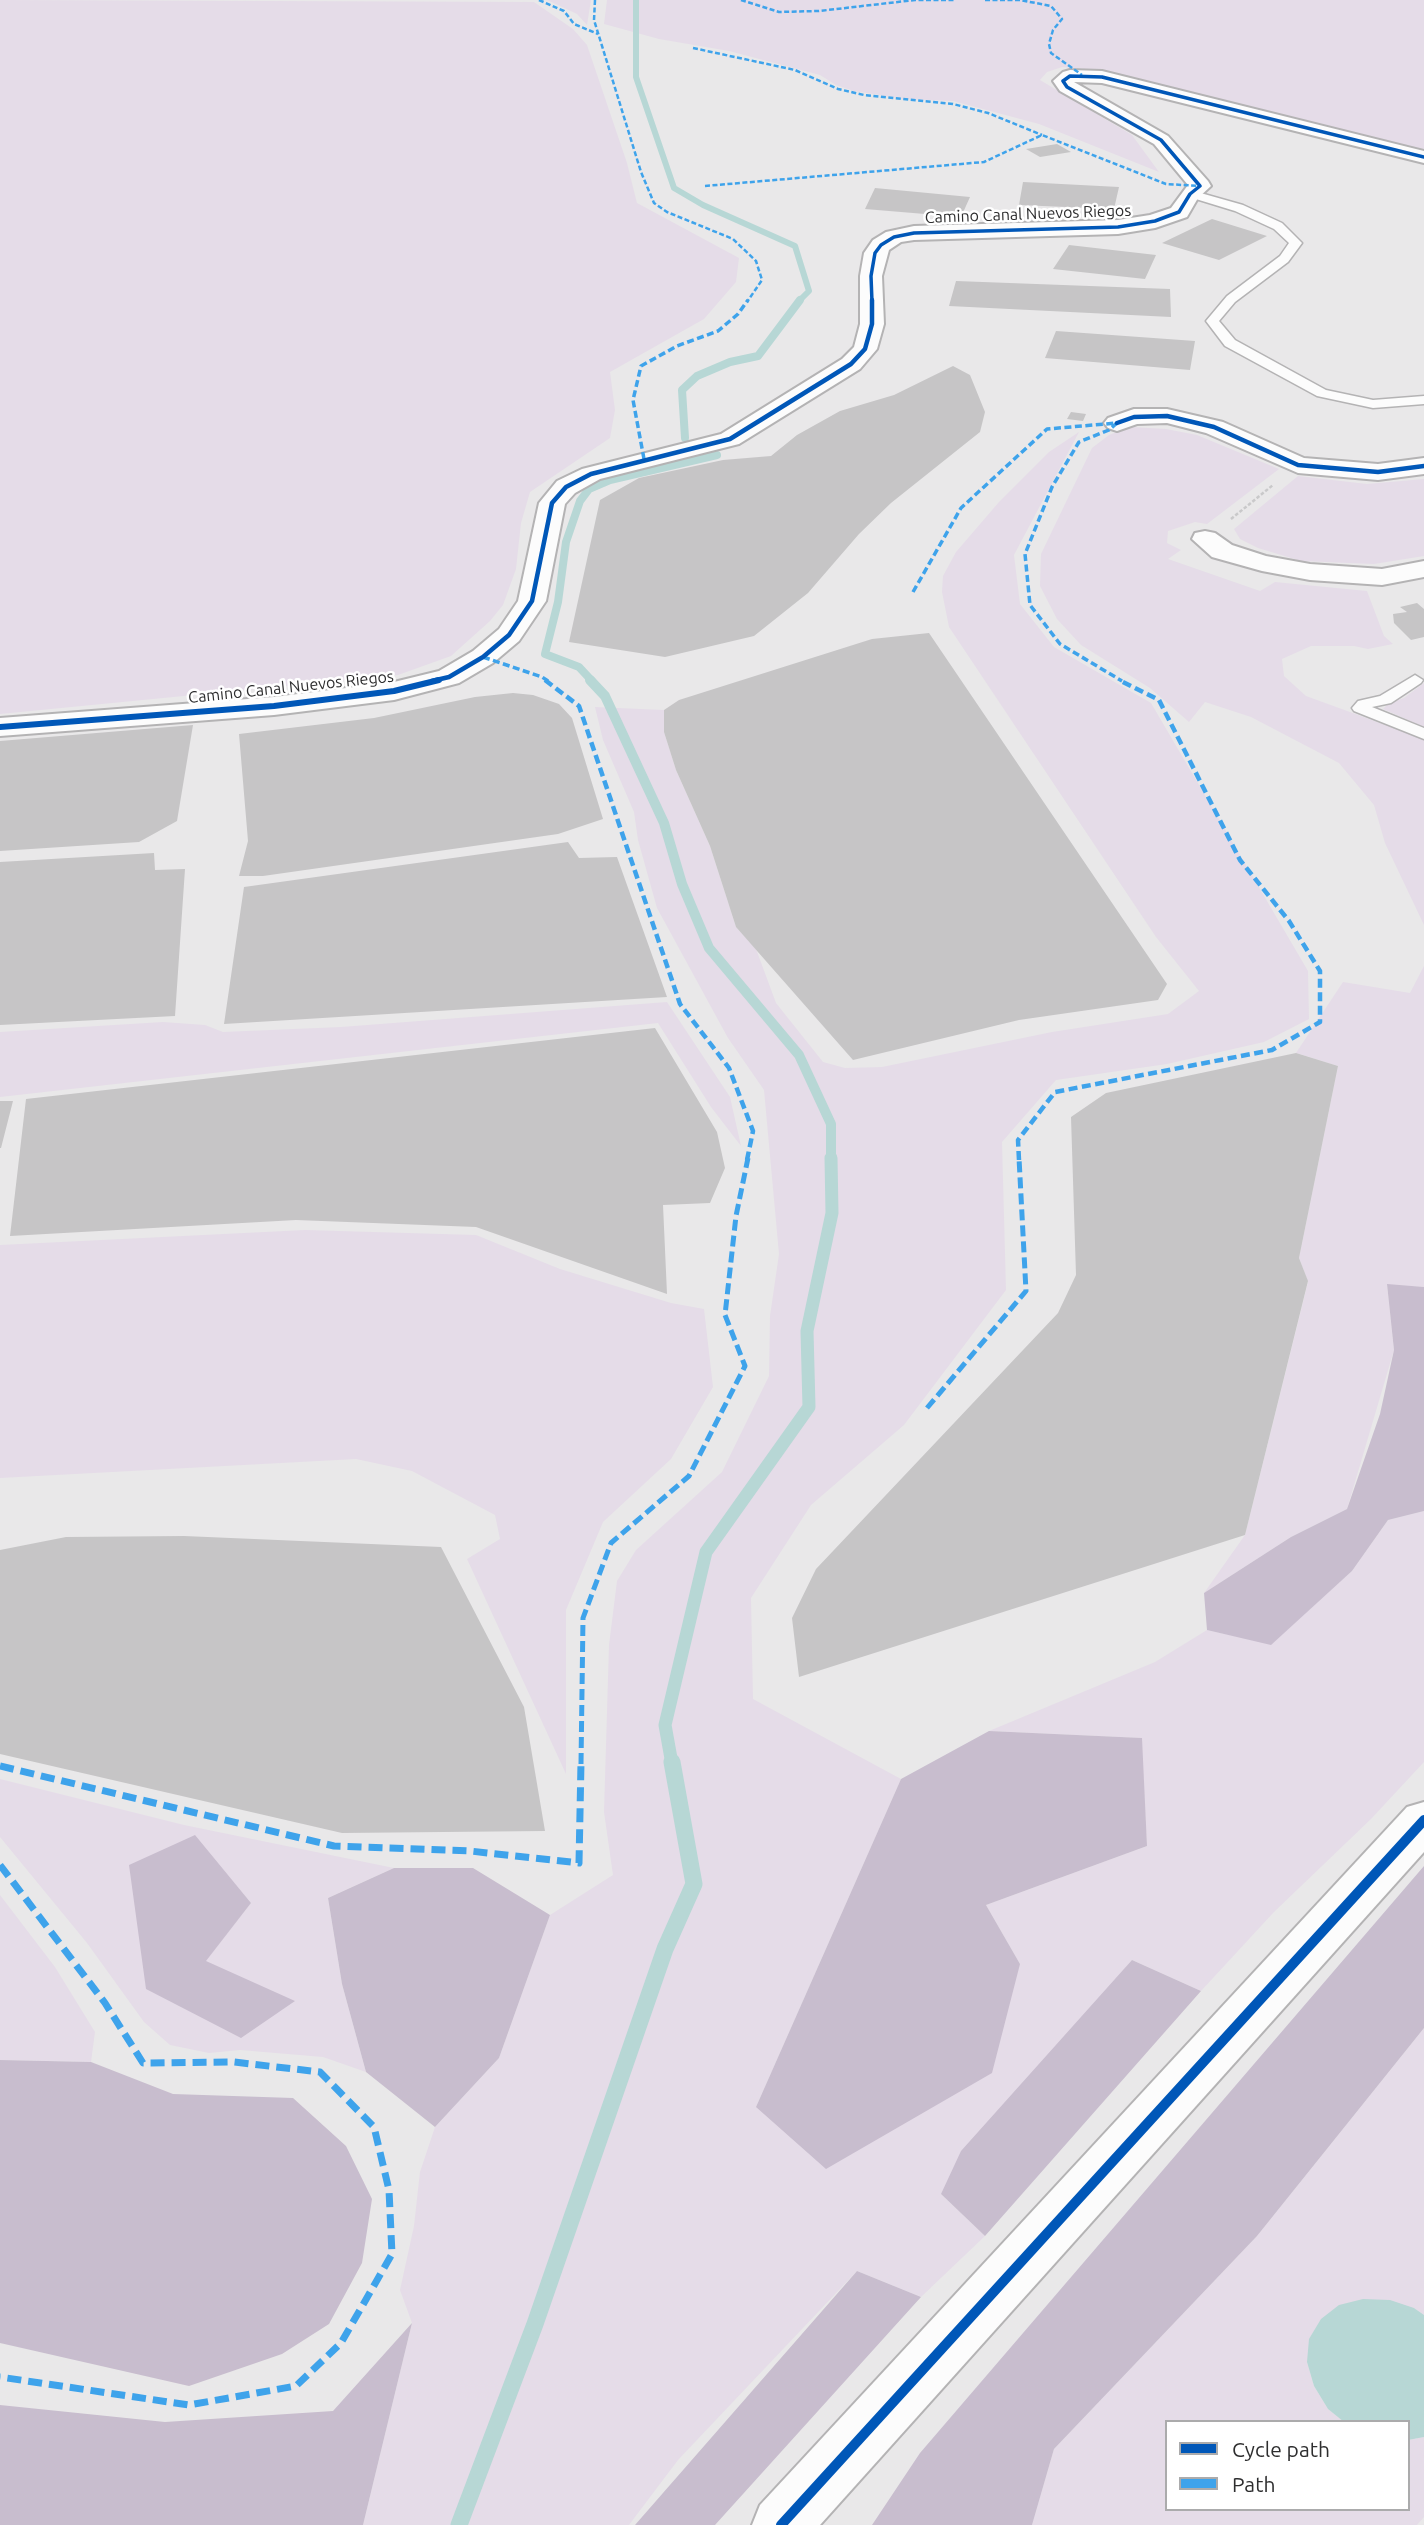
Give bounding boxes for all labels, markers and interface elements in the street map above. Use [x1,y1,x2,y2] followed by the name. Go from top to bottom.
[924,201,1132,227] street label: Camino Canal Nuevos Riegos
[187,667,395,707] street label: Camino Canal Nuevos Riegos
[1165,2420,1410,2511] legend
[1232,2437,1330,2461] text: Cycle path
[1232,2472,1275,2496] text: Path

